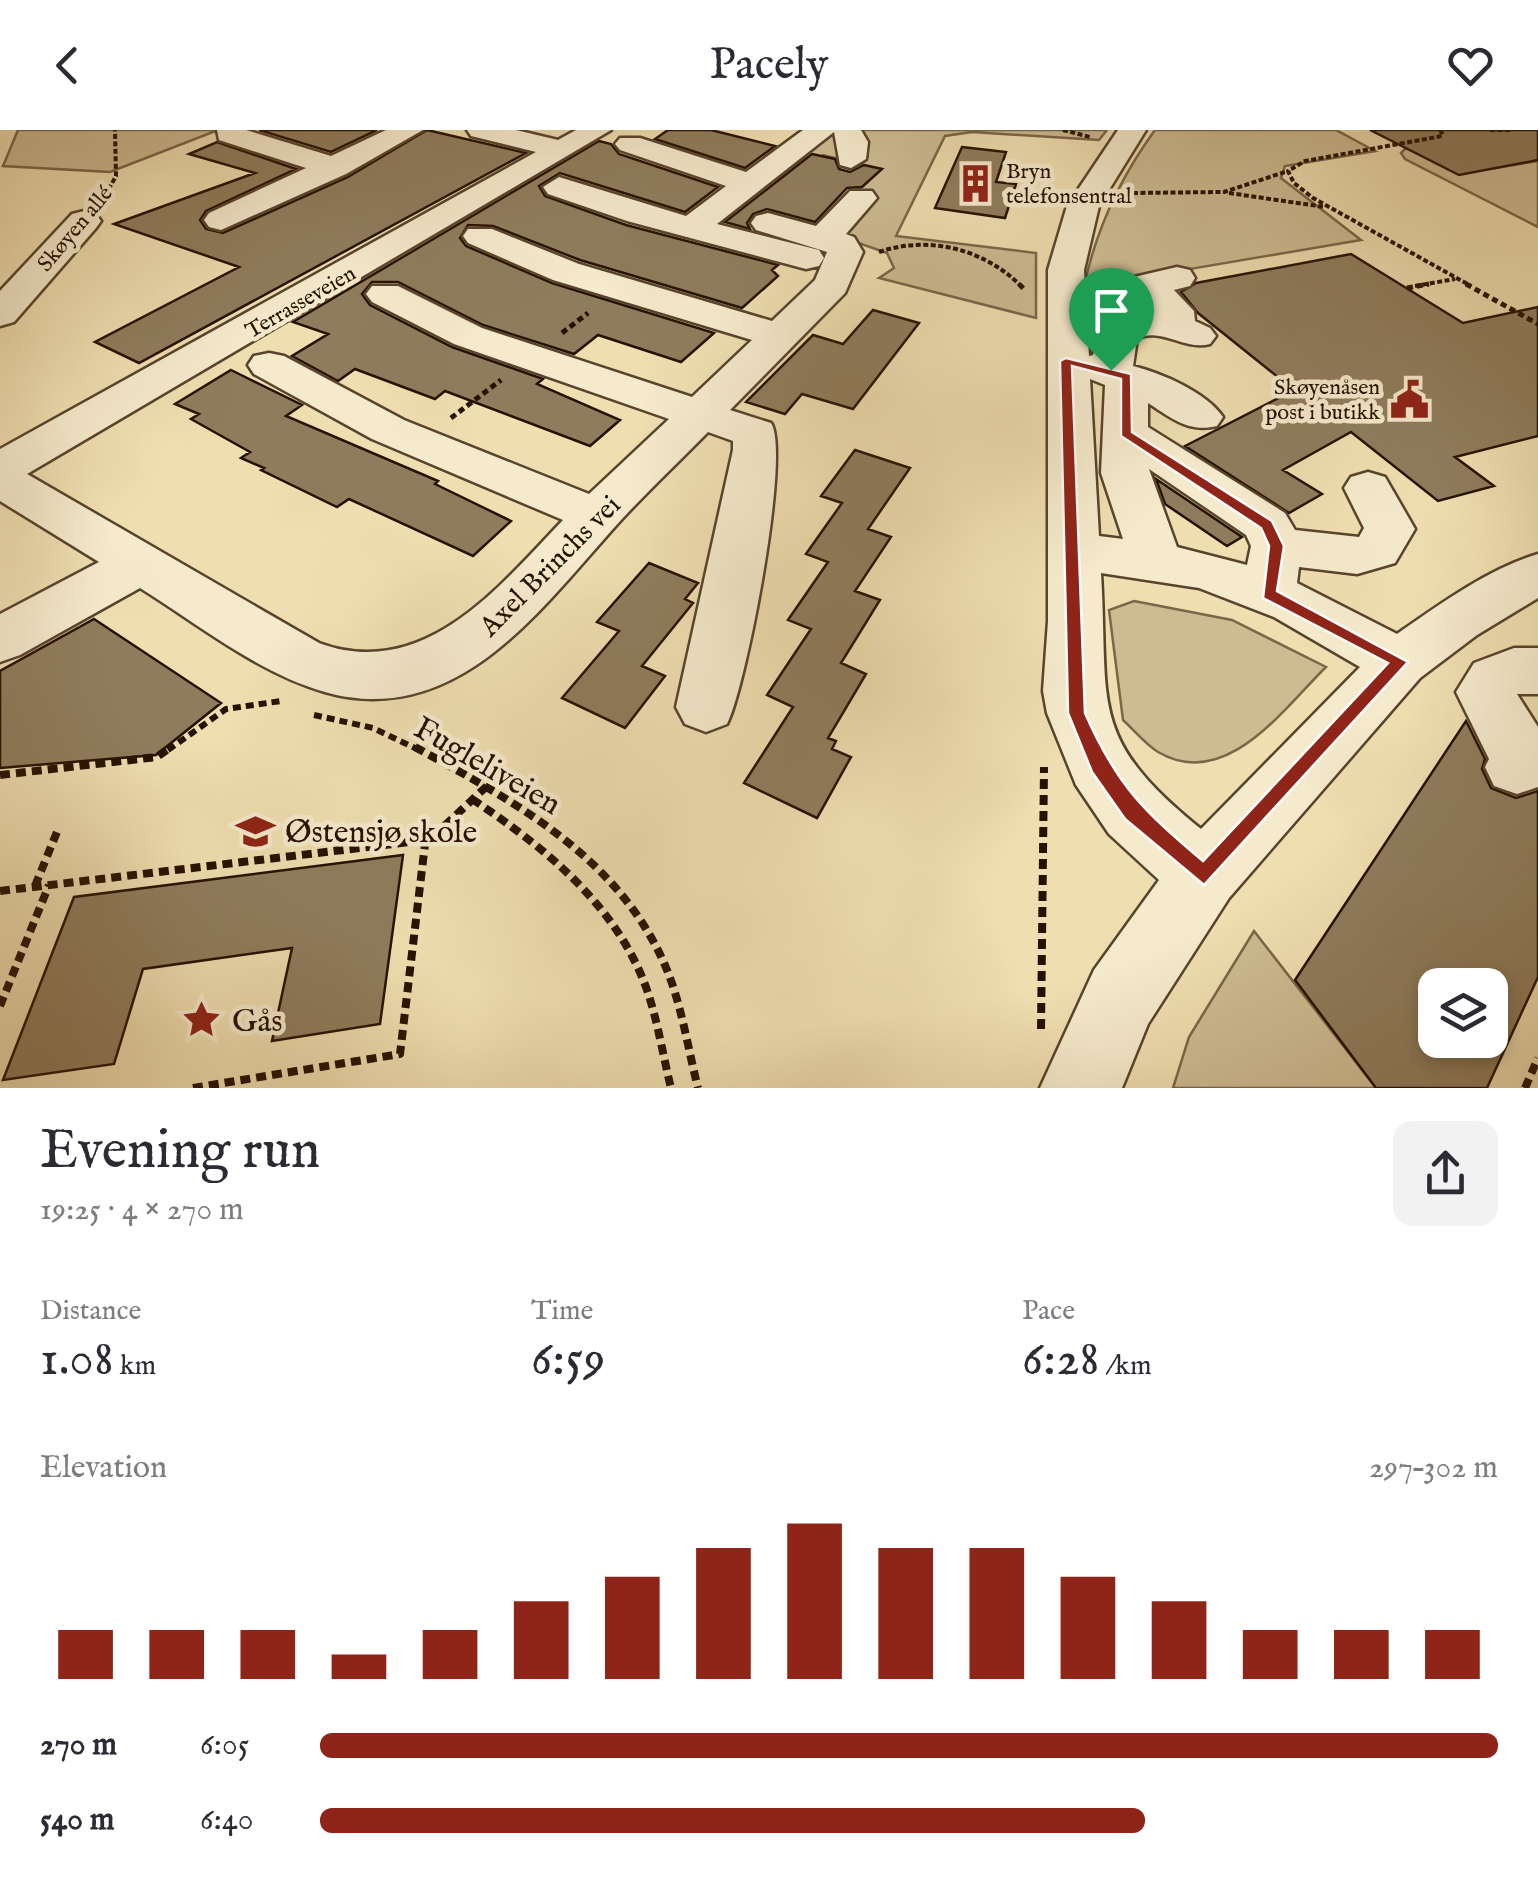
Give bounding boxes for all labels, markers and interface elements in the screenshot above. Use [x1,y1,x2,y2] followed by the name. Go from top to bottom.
[709,37,829,94] text: Pacely
[40,38,95,93] icon: back
[1443,38,1498,93] icon: heart
[1006,158,1132,211] place label: Bryn telefonsentral
[955,162,997,204] building icon: Bryn telefonsentral
[32,181,119,278] street label: Skøyen allé
[241,260,361,346] street label: Terrasseveien
[1069,268,1154,371] pin
[1084,283,1139,338] icon: arrive
[1265,374,1380,427] place label: Skøyenåsen post i butikk
[1389,378,1431,420] public building icon: Skøyenåsen post i butikk
[472,489,629,645] street label: Axel Brinchs vei
[406,709,568,826] street label: Fugleliveien
[234,810,276,852] school or university icon: Østensjø skole
[285,813,477,854] place label: Østensjø skole
[1418,968,1508,1058] map controls
[1418,968,1508,1058] button: layers
[181,999,223,1041] place icon: Gås
[232,1002,283,1043] place label: Gås
[40,1117,320,1187] text: Evening run
[1393,1121,1498,1226] button: share
[40,1190,244,1231] text: 19:25 · 4 × 270 m
[40,1294,141,1329] text: Distance
[531,1294,593,1329] text: Time
[1022,1294,1075,1329] text: Pace
[40,1329,114,1392] text: 1.08
[531,1329,605,1392] text: 6:59
[1022,1329,1099,1392] text: 6:28
[114,1349,156,1384] text: km
[1099,1349,1152,1384] text: /km
[40,1448,167,1489] text: Elevation
[1369,1448,1498,1489] text: 297–302 m
[40,1725,117,1766] text: 270 m
[200,1725,249,1766] text: 6:05
[40,1800,115,1841] text: 540 m
[200,1800,253,1841] text: 6:40

